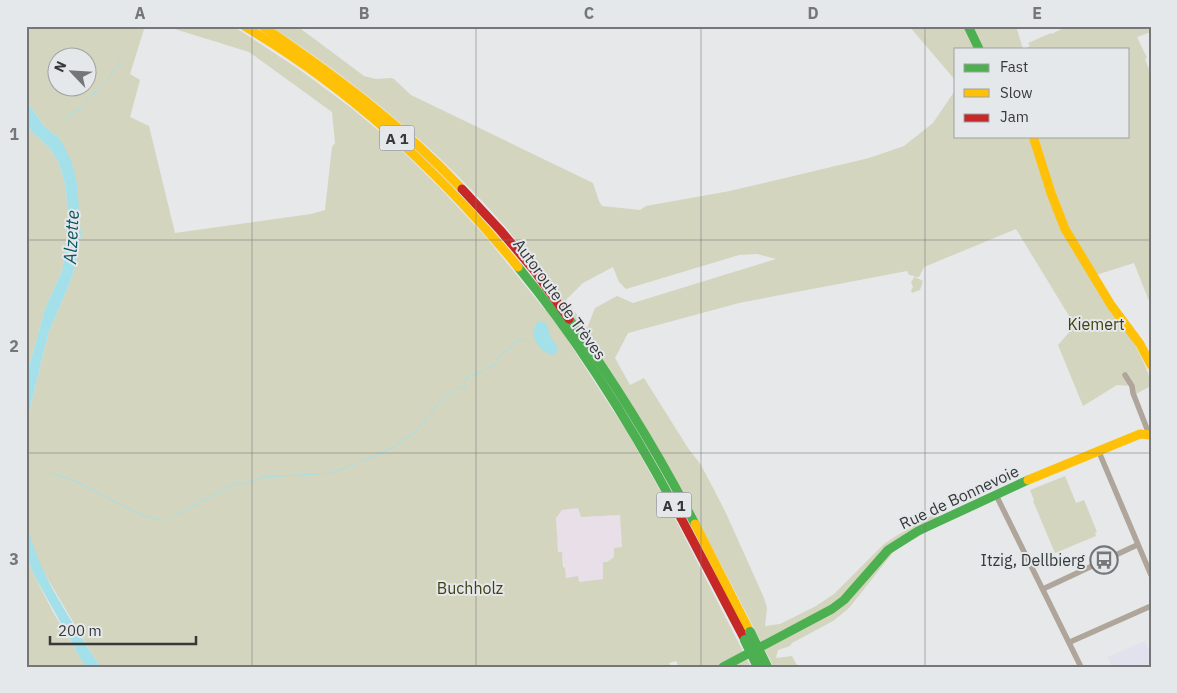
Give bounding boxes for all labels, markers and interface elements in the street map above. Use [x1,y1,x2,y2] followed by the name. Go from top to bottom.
[135,3,146,23] text: A
[359,3,370,23] text: B
[584,3,594,23] text: C
[807,3,819,23] text: D
[1032,3,1042,23] text: E
[48,48,98,98] north arrow
[954,48,1130,138] legend
[1000,57,1028,76] text: Fast
[50,58,71,75] text: N
[1000,83,1033,102] text: Slow
[1000,107,1029,126] text: Jam
[9,124,19,144] text: 1
[380,126,414,150] road number: A 1
[58,210,84,265] water label: Alzette
[509,235,611,363] street label: Autoroute de Trèves
[1067,314,1125,334] park label: Kiemert
[9,336,19,356] text: 2
[896,460,1022,533] street label: Rue de Bonnevoie
[656,492,692,518] road number: A 1
[1089,545,1119,575] bus stop icon: Itzig, Dellbierg
[9,549,19,569] text: 3
[981,550,1086,570] place label: Itzig, Dellbierg
[437,578,503,598] park label: Buchholz
[50,613,196,645] scale bar
[58,621,102,640] text: 200 m

